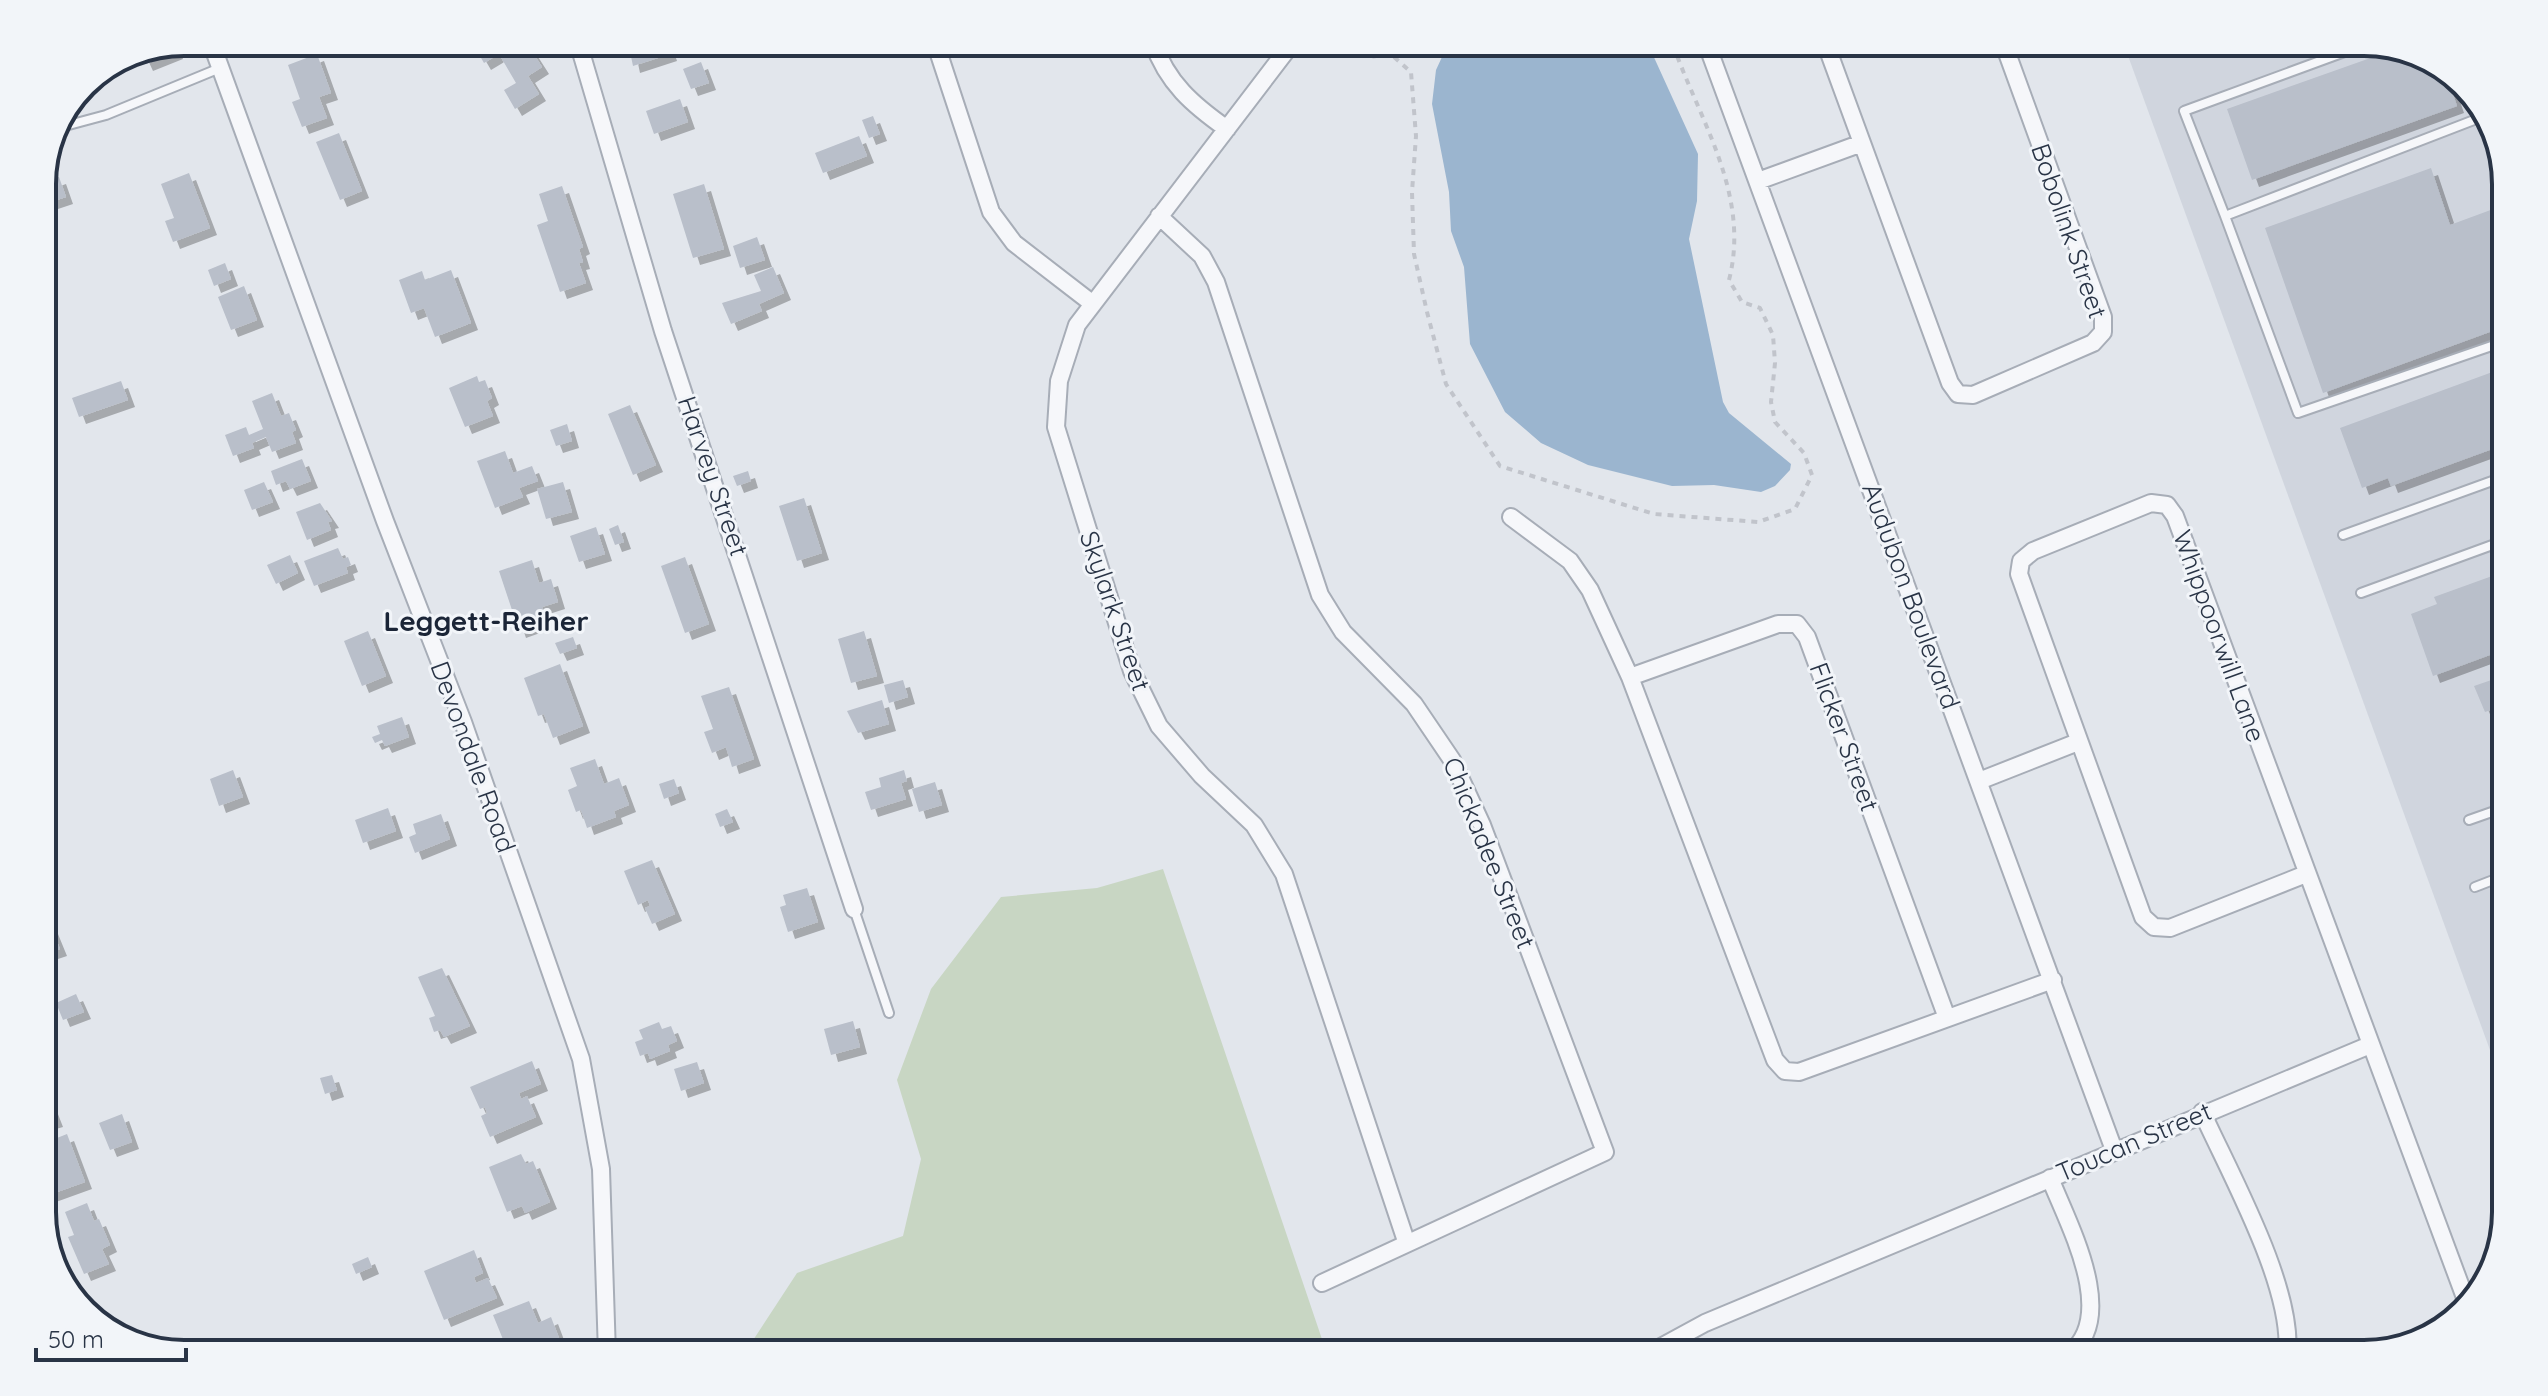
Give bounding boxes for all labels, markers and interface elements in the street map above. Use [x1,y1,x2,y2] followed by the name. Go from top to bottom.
[2024,139,2115,323] street label: Bobolink Street
[671,392,756,560] street label: Harvey Street
[1855,478,1968,713] street label: Audubon Boulevard
[2166,525,2273,746] street label: Whippoorwill Lane
[1073,526,1158,695] street label: Skylark Street
[383,603,589,638] district label: Leggett-Reiher
[424,657,523,857] street label: Devondale Road
[1802,658,1887,816] street label: Flicker Street
[1436,752,1543,953] street label: Chickadee Street
[2051,1094,2216,1189] street label: Toucan Street
[36,1312,186,1362] scale bar
[48,1324,104,1354] text: 50 m

